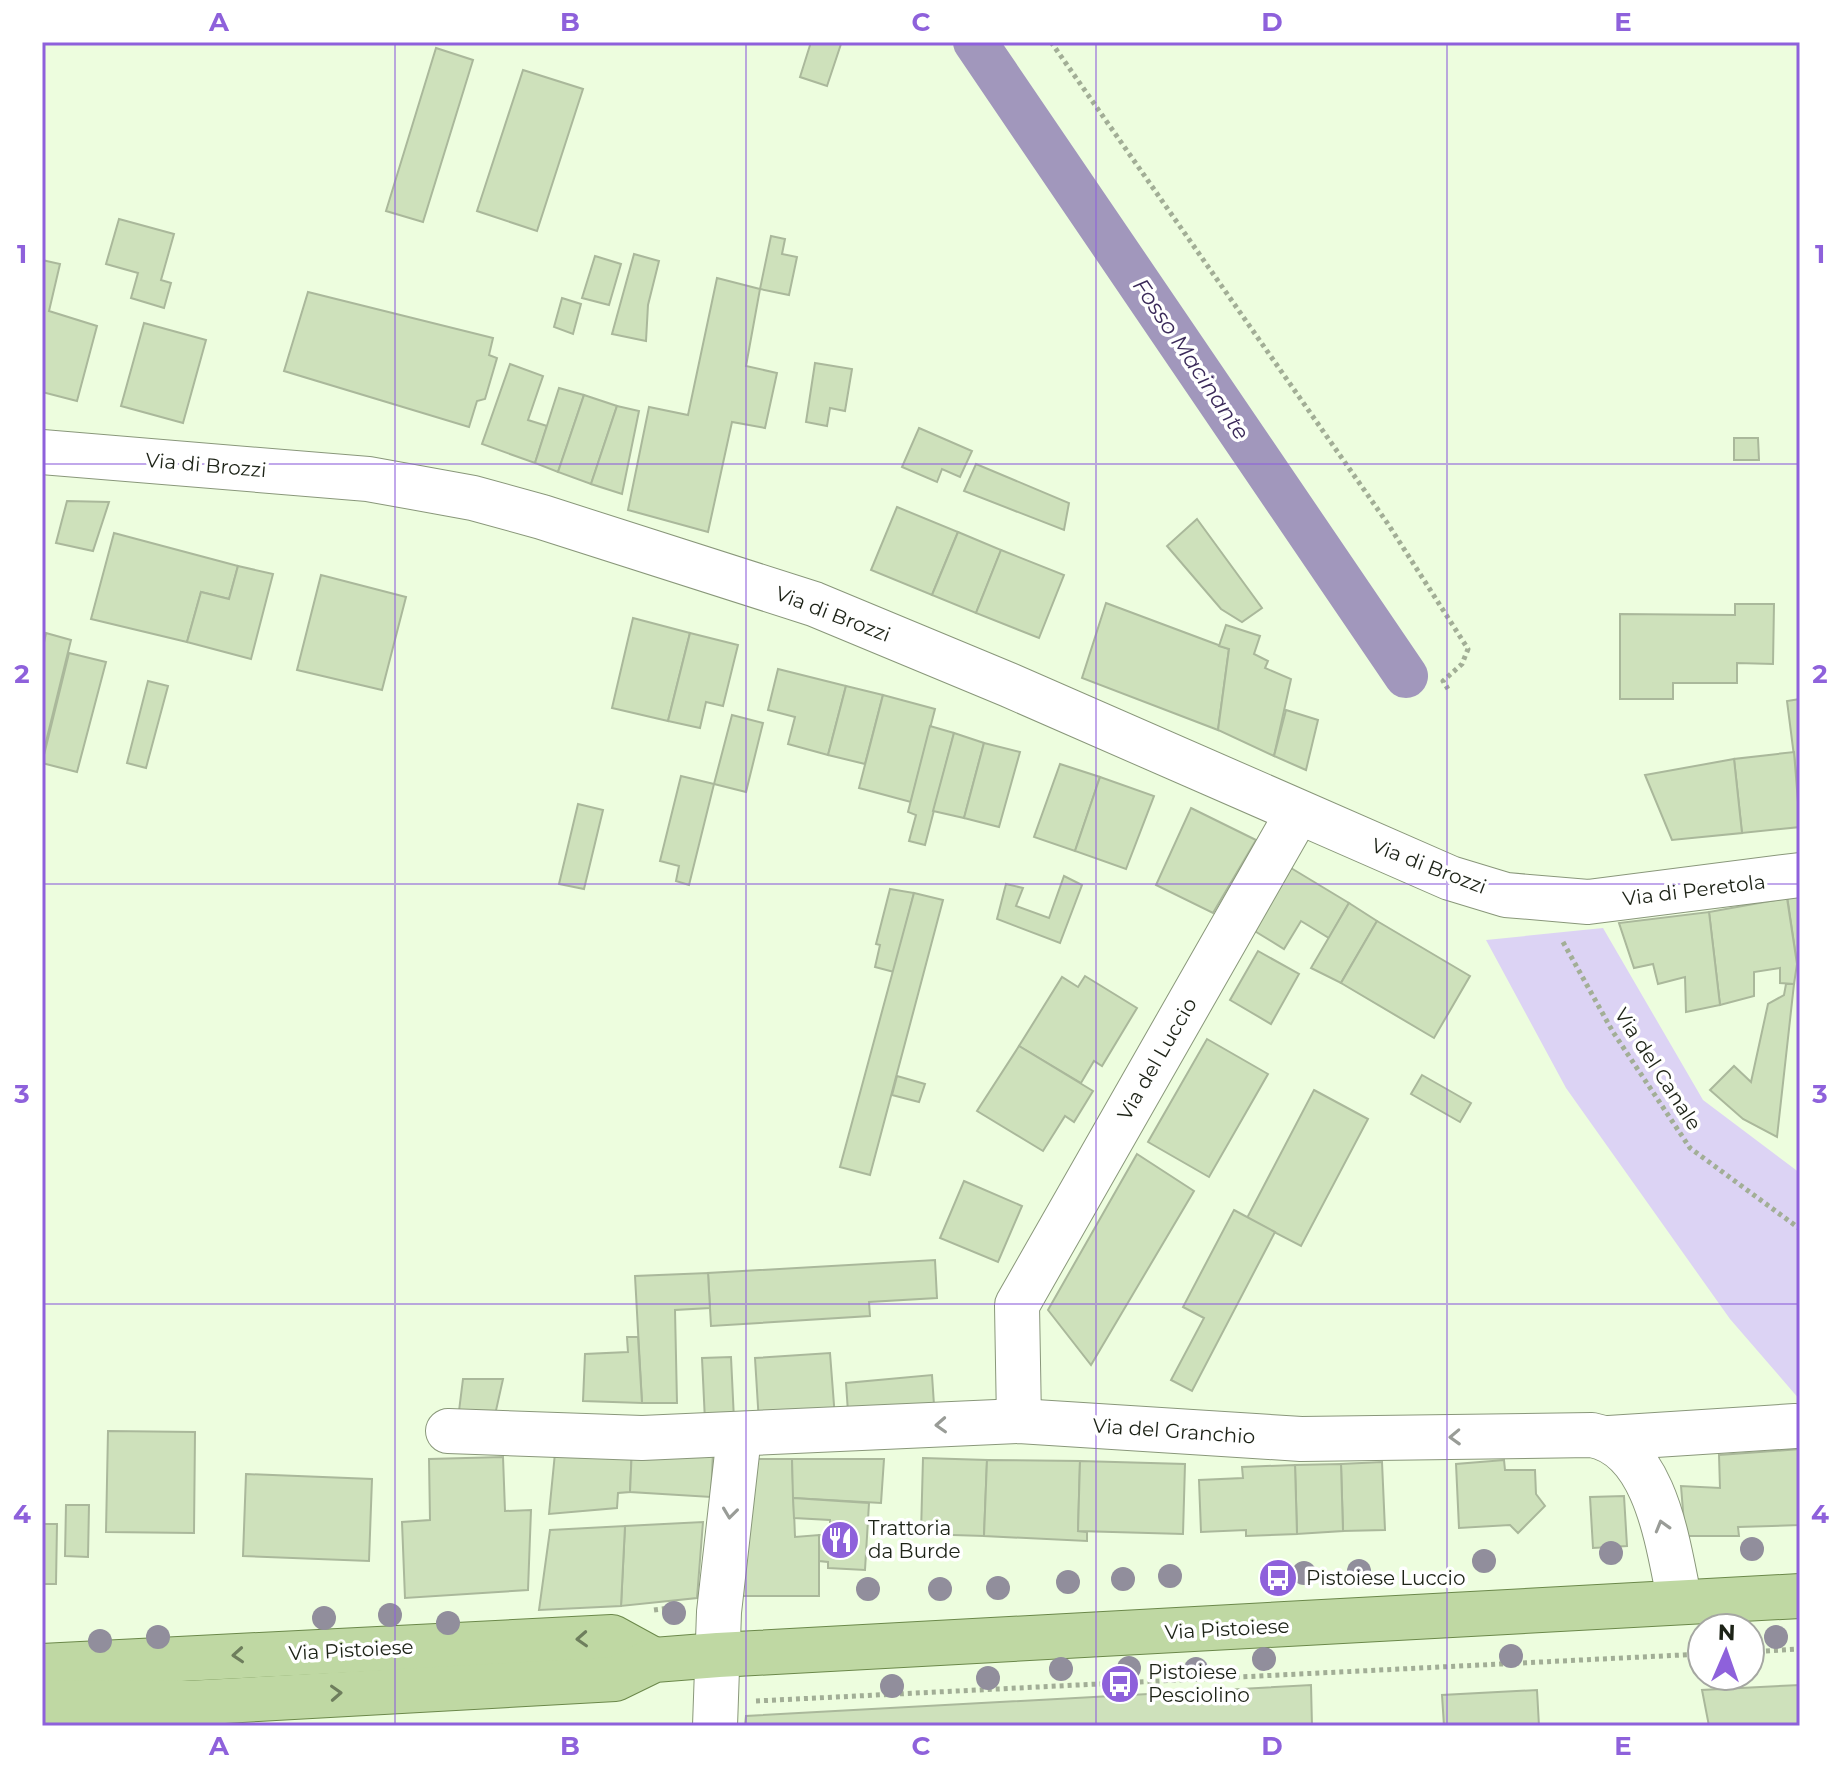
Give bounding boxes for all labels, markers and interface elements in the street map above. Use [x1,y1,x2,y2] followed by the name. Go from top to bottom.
[208,6,230,38] text: A
[560,6,580,38] text: B
[912,6,931,38] text: C
[1261,6,1283,38] text: D
[1614,6,1632,38] text: E
[17,238,27,270] text: 1
[1815,238,1825,270] text: 1
[1127,273,1255,445] water label: Fosso Macinante
[145,448,267,482] street label: Via di Brozzi
[772,581,894,647] street label: Via di Brozzi
[14,658,30,690] text: 2
[1812,658,1828,690] text: 2
[1368,833,1490,899] street label: Via di Brozzi
[1621,869,1767,911] street label: Via di Peretola
[1112,993,1202,1125] street label: Via del Luccio
[1610,1003,1706,1135] street label: Via del Canale
[13,1078,30,1110] text: 3
[1811,1078,1828,1110] text: 3
[1092,1413,1256,1449] street label: Via del Granchio
[934,1417,947,1434] one-way arrow
[1448,1429,1461,1446] one-way arrow
[13,1498,31,1530] text: 4
[1811,1498,1829,1530] text: 4
[721,1507,738,1520] one-way arrow
[868,1516,961,1563] place label: Trattoria da Burde
[819,1519,861,1561] restaurant icon: Trattoria da Burde
[1654,1519,1671,1533] one-way arrow
[1257,1557,1299,1599] bus stop icon: Pistoiese Luccio
[1306,1566,1466,1590] place label: Pistoiese Luccio
[1686,1612,1766,1692] north arrow
[1164,1614,1290,1644] street label: Via Pistoiese
[1717,1619,1736,1646] text: N
[575,1630,588,1647] one-way arrow
[288,1635,414,1665] street label: Via Pistoiese
[231,1647,244,1664] one-way arrow
[1148,1660,1250,1707] place label: Pistoiese Pesciolino
[1099,1663,1141,1705] bus stop icon: Pistoiese Pesciolino
[330,1685,343,1702] one-way arrow
[208,1730,230,1762] text: A
[560,1730,580,1762] text: B
[912,1730,931,1762] text: C
[1261,1730,1283,1762] text: D
[1614,1730,1632,1762] text: E

